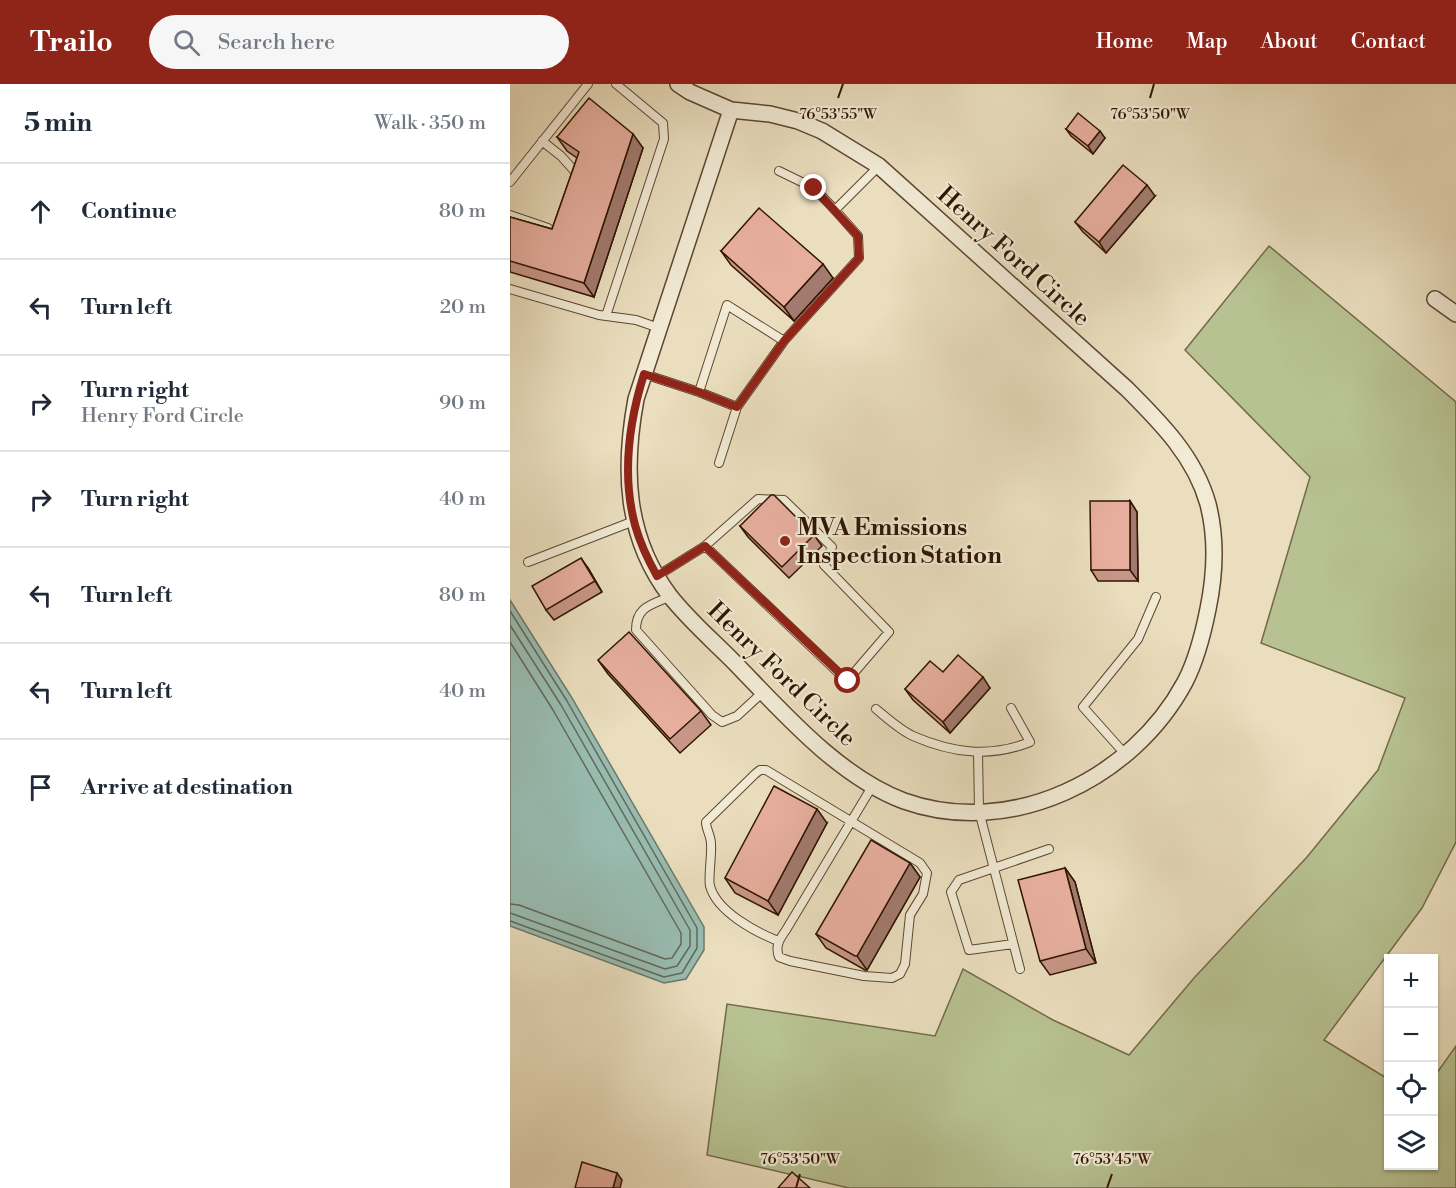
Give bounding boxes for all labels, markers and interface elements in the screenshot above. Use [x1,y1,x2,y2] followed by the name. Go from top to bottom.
[149,15,569,69] search box
[30,25,113,60] text: Trailo
[170,26,203,59] icon: search
[218,29,335,56] text: Search here
[1096,29,1153,55] text: Home
[1186,29,1228,55] text: Map
[1261,29,1318,55] text: About
[1351,29,1426,55] text: Contact
[799,105,877,124] text: 76°53'55"W
[1110,105,1190,124] text: 76°53'50"W
[24,107,92,139] text: 5 min
[374,111,486,136] text: Walk · 350 m
[800,174,826,200] route end
[931,180,1096,333] street label: Henry Ford Circle
[24,195,57,228] icon: ahead
[81,198,177,225] text: Continue
[439,199,486,224] text: 80 m
[24,291,57,324] icon: left
[81,294,172,321] text: Turn left
[440,295,486,320] text: 20 m
[81,377,189,404] text: Turn right
[24,387,57,420] icon: right
[439,391,486,416] text: 90 m
[81,404,244,429] text: Henry Ford Circle
[24,483,57,516] icon: right
[81,486,189,513] text: Turn right
[439,487,486,512] text: 40 m
[797,513,1002,571] place label: MVA Emissions Inspection Station
[778,534,792,548] marker: MVA Emissions Inspection Station
[24,579,57,612] icon: left
[81,582,172,609] text: Turn left
[439,583,486,608] text: 80 m
[701,596,862,753] street label: Henry Ford Circle
[834,667,860,693] route start
[24,675,57,708] icon: left
[81,678,172,705] text: Turn left
[439,679,486,704] text: 40 m
[24,771,57,804] icon: arrive
[81,774,293,801] text: Arrive at destination
[1384,954,1438,1170] map controls
[1384,954,1438,1008] button: +
[1384,1008,1438,1062] button: −
[1384,1062,1438,1116] button: locate
[1384,1116,1438,1170] button: layers
[760,1150,840,1169] text: 76°53'50"W
[1073,1150,1152,1169] text: 76°53'45"W

